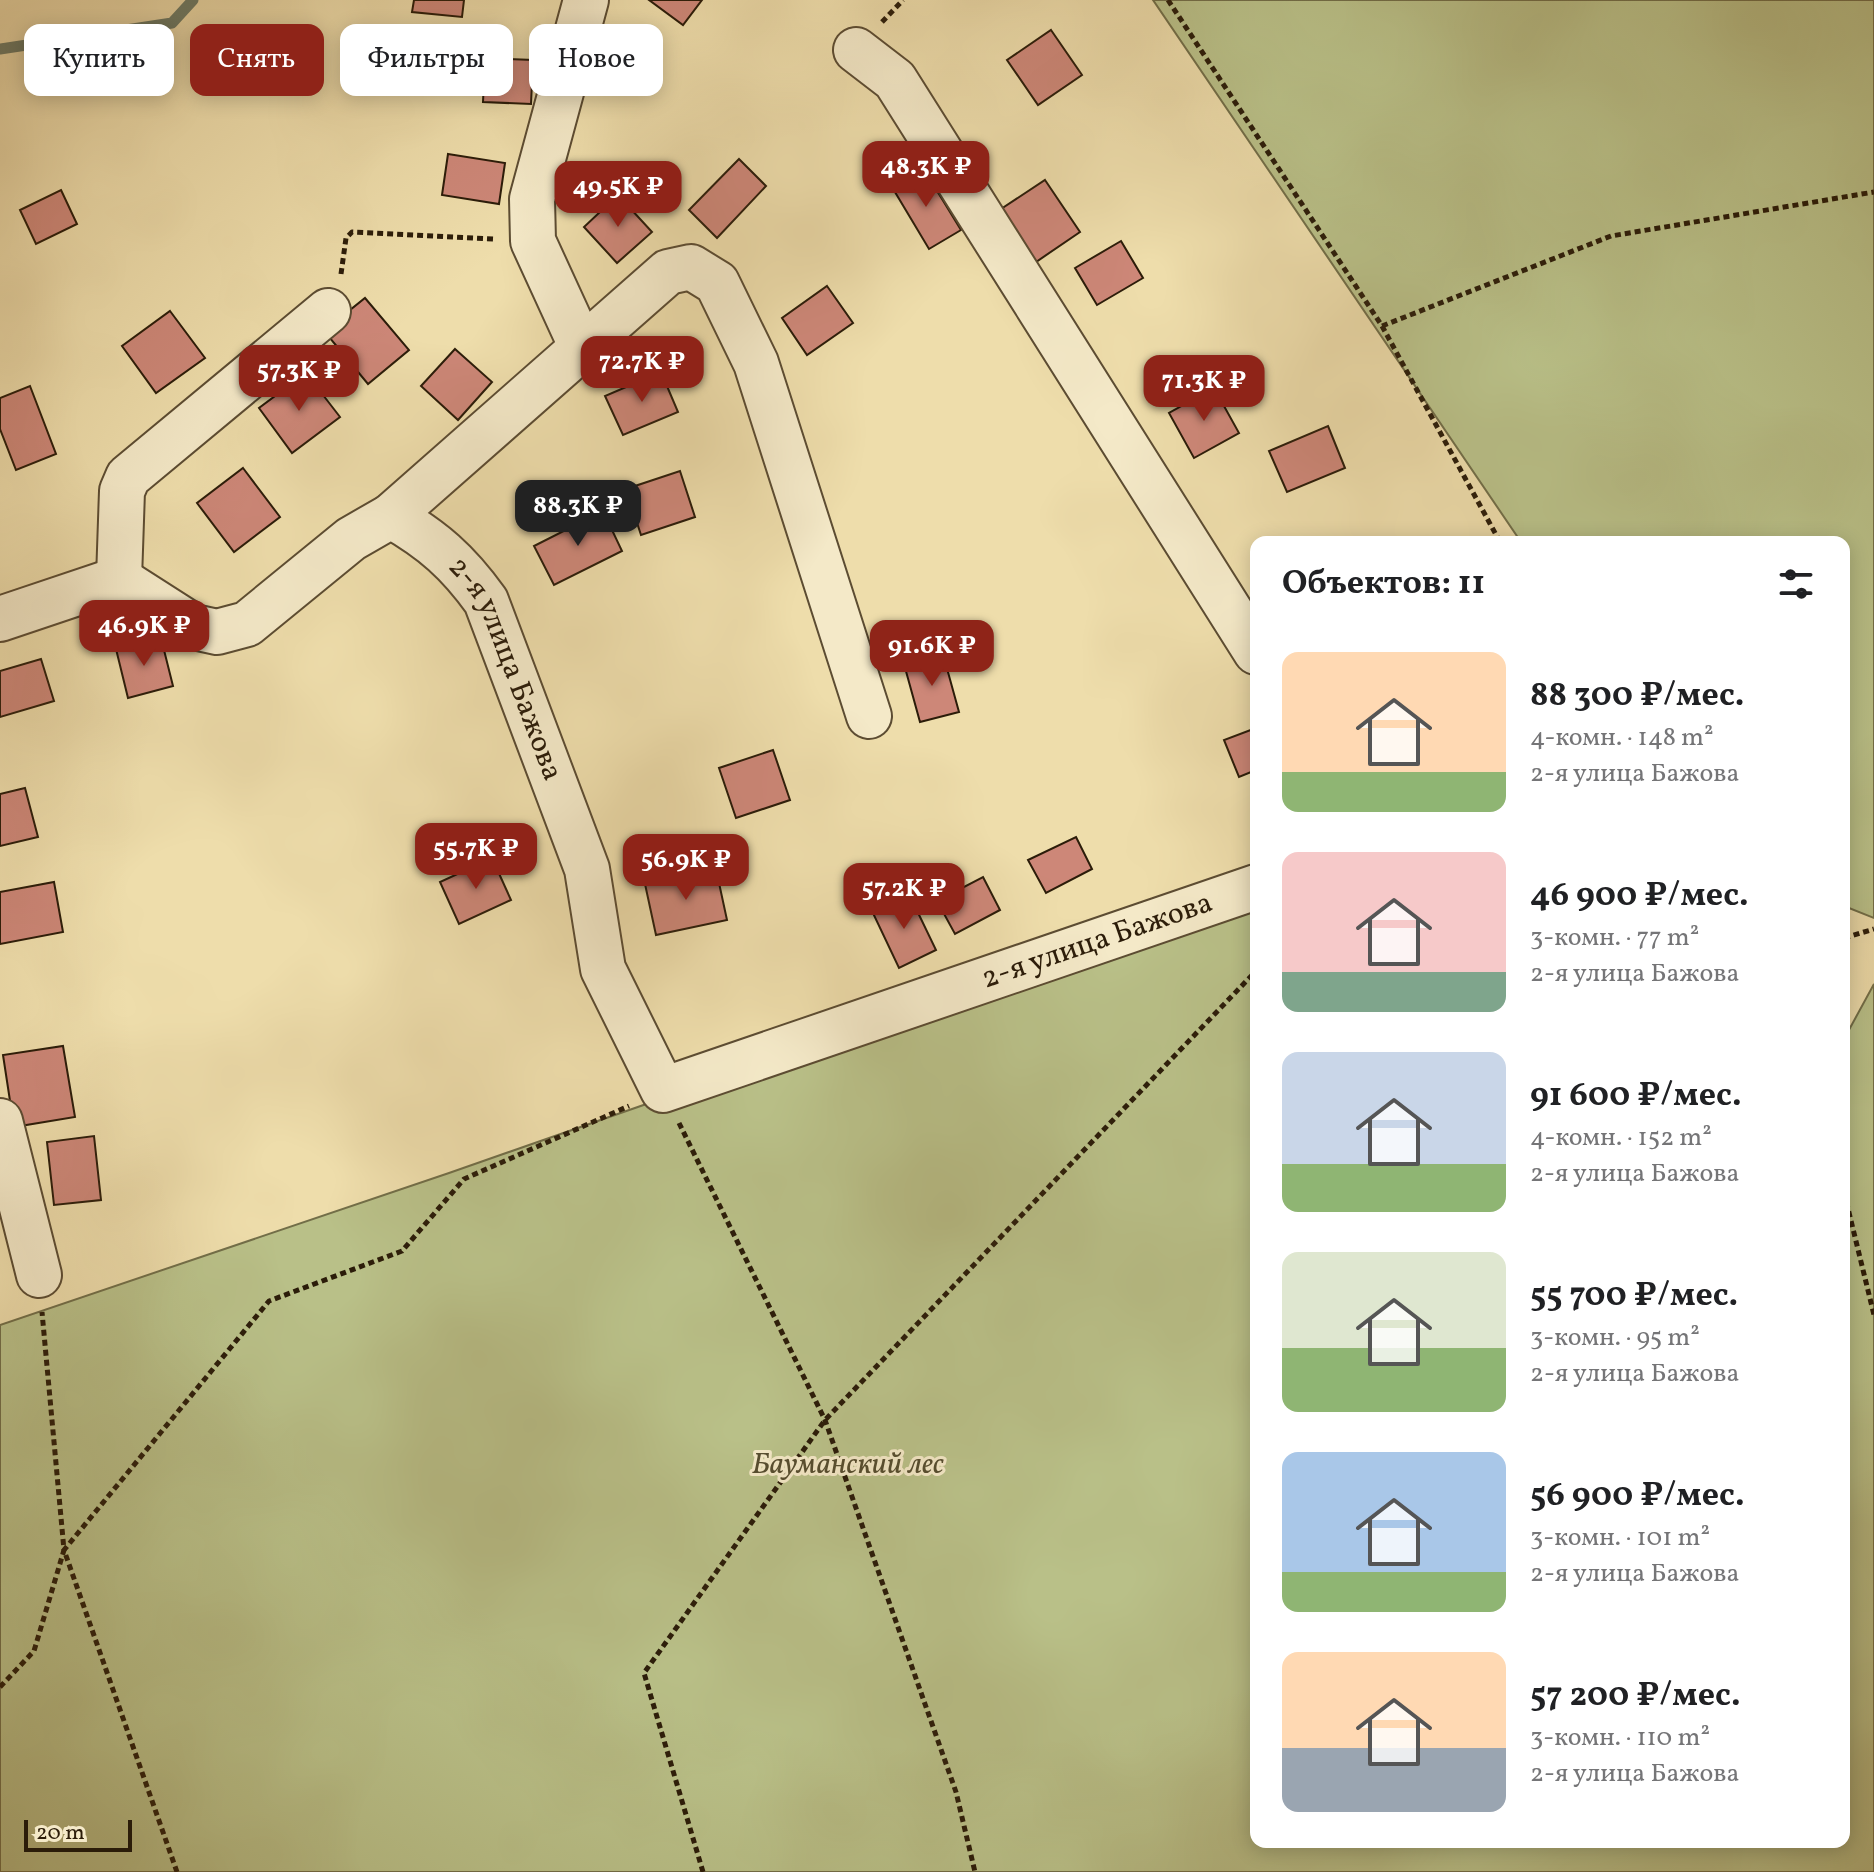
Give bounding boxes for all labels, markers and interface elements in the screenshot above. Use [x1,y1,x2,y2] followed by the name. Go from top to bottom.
[24,24,174,96] chip: Купить
[190,24,324,96] chip: Снять
[340,24,513,96] chip: Фильтры
[529,24,663,96] chip: Новое
[852,141,1000,209] pin: 48.3K ₽
[880,149,972,185] text: 48.3K ₽
[544,161,692,229] pin: 49.5K ₽
[573,169,663,205] text: 49.5K ₽
[568,336,716,404] pin: 72.7K ₽
[599,344,685,380] text: 72.7K ₽
[225,345,373,413] pin: 57.3K ₽
[257,353,341,389] text: 57.3K ₽
[1130,355,1278,423] pin: 71.3K ₽
[1162,363,1246,399] text: 71.3K ₽
[504,480,652,548] pin: 88.3K ₽
[533,488,623,524] text: 88.3K ₽
[438,547,573,787] street label: 2-я улица Бажова
[1282,561,1485,608] text: Объектов: 11
[1774,562,1818,606] icon: filters
[70,600,218,668] pin: 46.9K ₽
[97,608,191,644] text: 46.9K ₽
[858,620,1006,688] pin: 91.6K ₽
[888,628,976,664] text: 91.6K ₽
[1530,673,1744,720] text: 88 300 ₽/мес.
[1346,684,1442,780] icon: home
[1530,720,1714,756] text: 4-комн. · 148 m²
[1530,756,1739,792] text: 2-я улица Бажова
[402,823,550,891] pin: 55.7K ₽
[433,831,519,867] text: 55.7K ₽
[612,834,760,902] pin: 56.9K ₽
[641,842,731,878] text: 56.9K ₽
[830,863,978,931] pin: 57.2K ₽
[861,871,947,907] text: 57.2K ₽
[1530,873,1749,920] text: 46 900 ₽/мес.
[976,882,1218,1000] street label: 2-я улица Бажова
[1346,884,1442,980] icon: home
[1530,920,1699,956] text: 3-комн. · 77 m²
[1530,956,1739,992] text: 2-я улица Бажова
[1530,1073,1742,1120] text: 91 600 ₽/мес.
[1346,1084,1442,1180] icon: home
[1530,1120,1712,1156] text: 4-комн. · 152 m²
[1530,1156,1739,1192] text: 2-я улица Бажова
[1530,1273,1738,1320] text: 55 700 ₽/мес.
[1346,1284,1442,1380] icon: home
[1530,1320,1700,1356] text: 3-комн. · 95 m²
[1530,1356,1739,1392] text: 2-я улица Бажова
[752,1444,944,1486] park label: Бауманский лес
[1530,1473,1745,1520] text: 56 900 ₽/мес.
[1346,1484,1442,1580] icon: home
[1530,1520,1710,1556] text: 3-комн. · 101 m²
[1530,1556,1739,1592] text: 2-я улица Бажова
[1530,1673,1741,1720] text: 57 200 ₽/мес.
[1346,1684,1442,1780] icon: home
[1530,1720,1710,1756] text: 3-комн. · 110 m²
[1530,1756,1739,1792] text: 2-я улица Бажова
[24,1816,132,1852] scale bar
[36,1818,85,1849] text: 20 m

